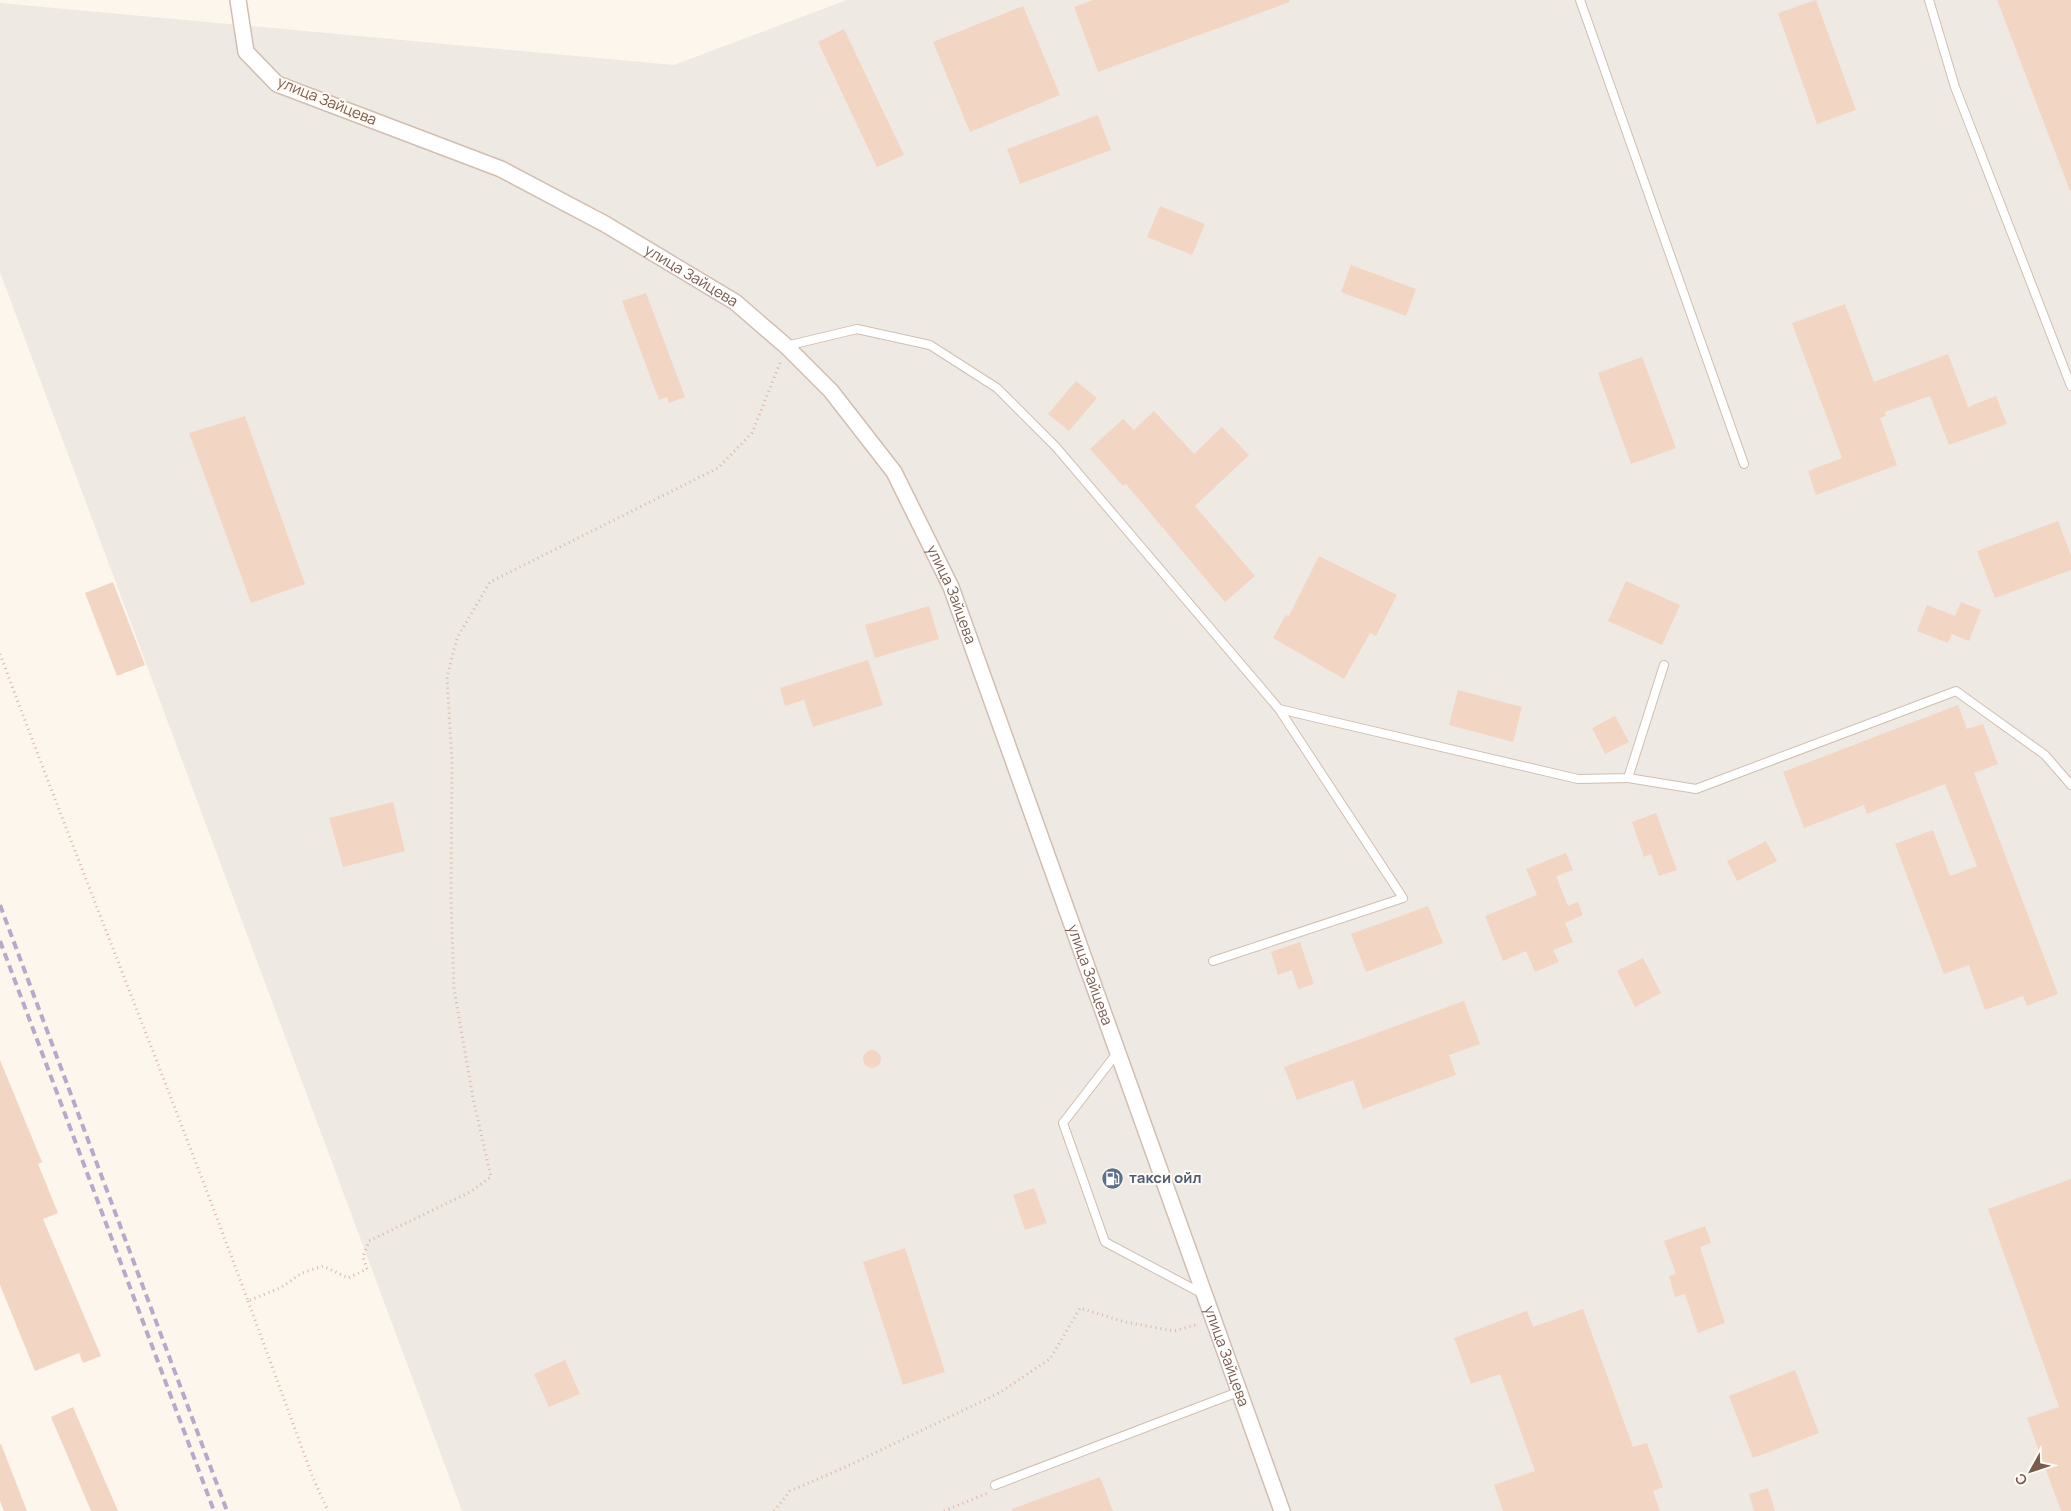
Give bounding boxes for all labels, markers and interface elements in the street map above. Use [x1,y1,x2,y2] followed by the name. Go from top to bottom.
[274,71,380,130] street label: улица Зайцева
[641,239,742,312] street label: улица Зайцева
[922,541,982,647] street label: улица Зайцева
[1063,921,1118,1028] street label: улица Зайцева
[1101,1166,1125,1190] fuel station icon: такси ойл
[1129,1167,1202,1188] place label: такси ойл
[1199,1303,1255,1409] street label: улица Зайцева
[2006,1446,2056,1496] north arrow
[2010,1470,2031,1490] text: С

